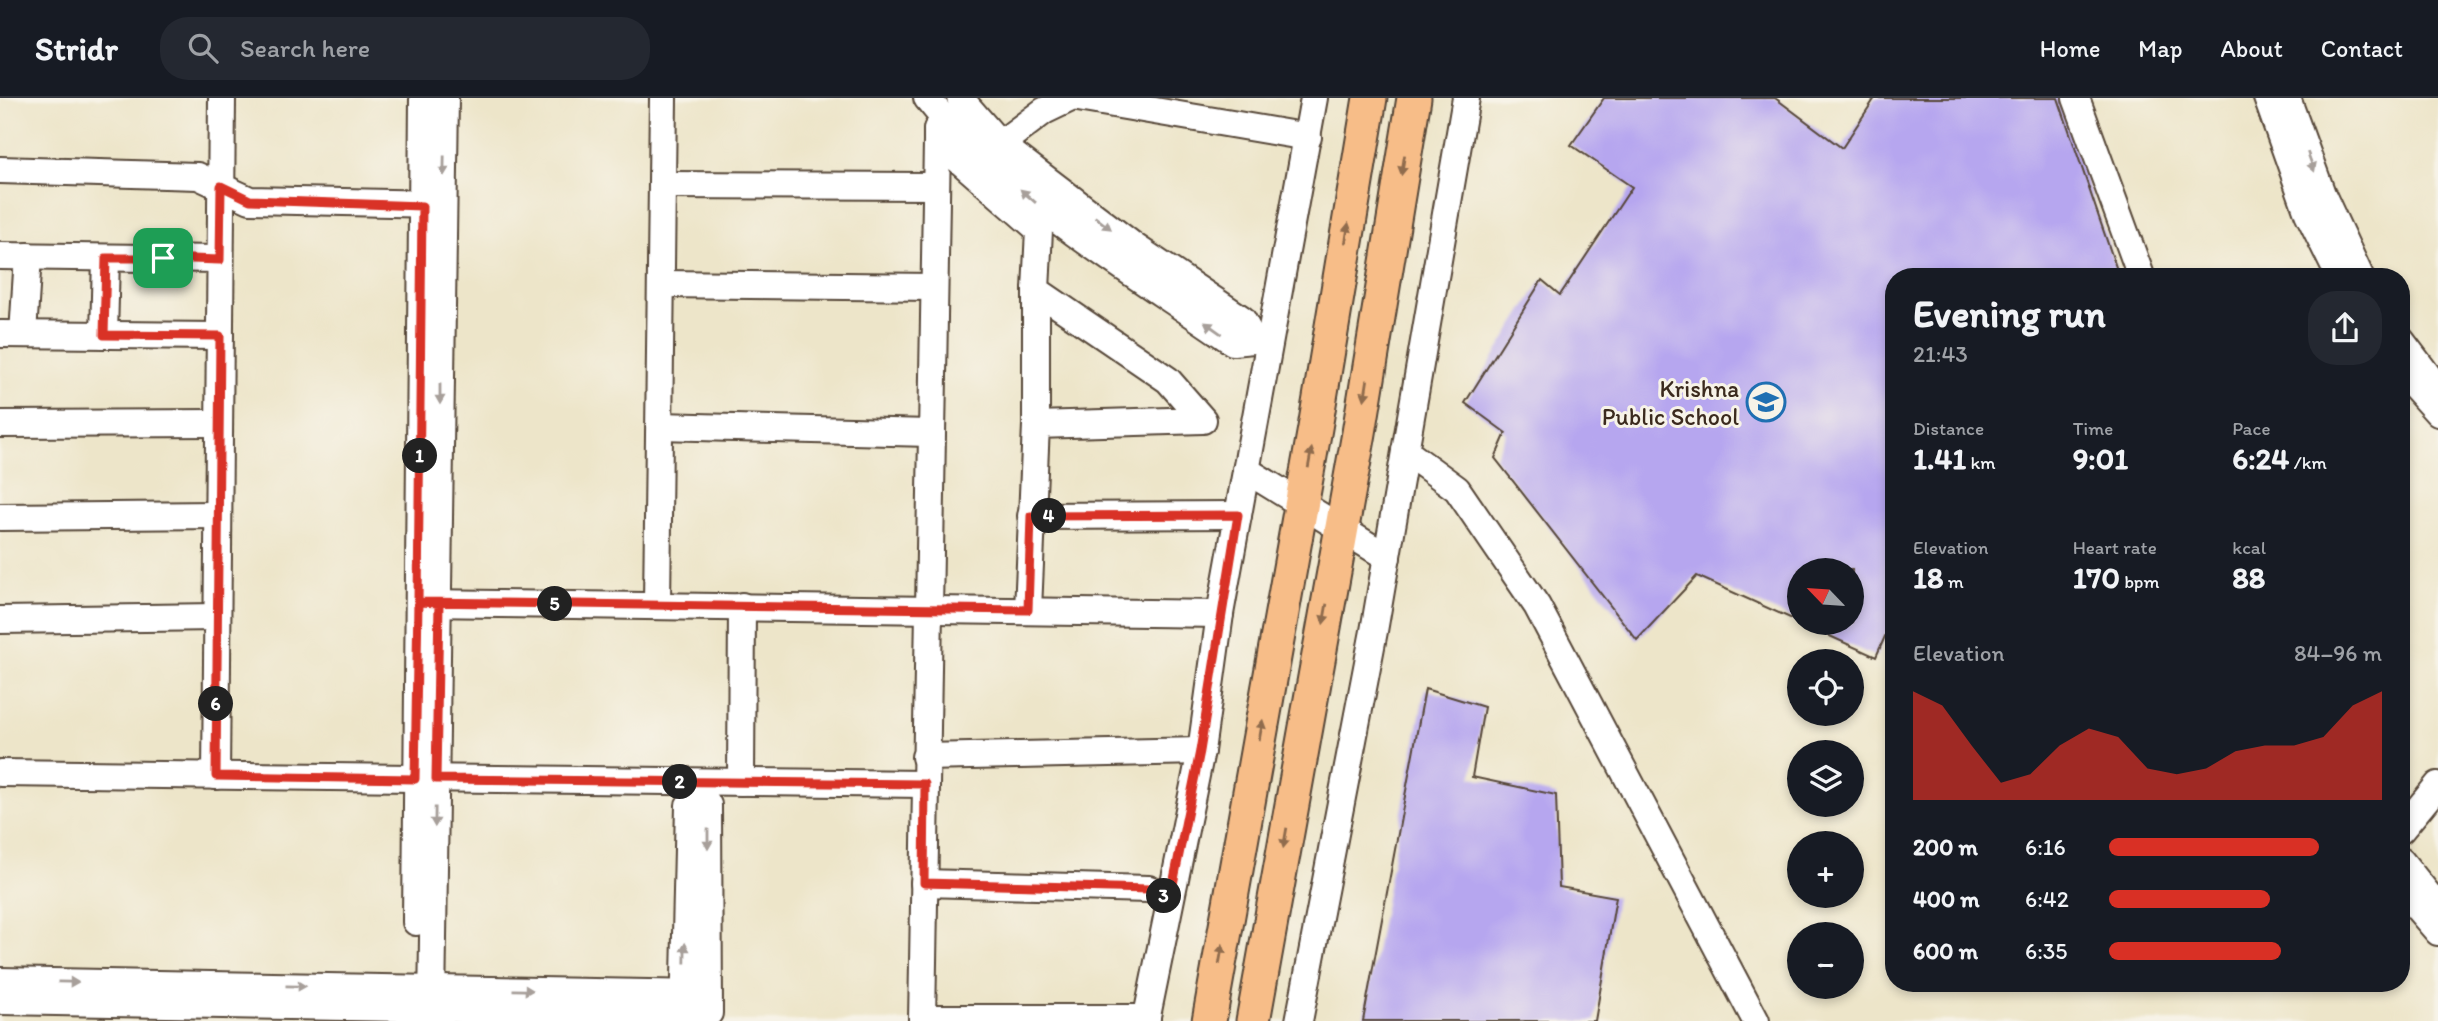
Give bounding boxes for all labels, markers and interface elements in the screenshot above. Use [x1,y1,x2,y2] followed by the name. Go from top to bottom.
[160,17,650,80] search box
[35,29,118,68] text: Stridr
[184,29,222,67] icon: search
[240,32,370,64] text: Search here
[2040,34,2100,63] text: Home
[2138,34,2182,63] text: Map
[2220,34,2283,63] text: About
[2321,34,2403,63] text: Contact
[2305,152,2316,173] one-way arrow
[1397,154,1408,176] one-way arrow
[438,155,449,177] one-way arrow
[1019,188,1037,204] one-way arrow
[1094,216,1113,230] one-way arrow
[1342,222,1353,244] one-way arrow
[133,228,193,288] pin
[144,239,182,277] icon: arrive
[1913,291,2106,337] text: Evening run
[2308,291,2382,365] button: share
[1204,321,1222,335] one-way arrow
[1913,340,1968,368] text: 21:43
[1602,374,1739,431] place label: Krishna Public School
[1360,379,1371,401] one-way arrow
[1745,381,1787,423] school or university icon: Krishna Public School
[435,383,446,405] one-way arrow
[1913,417,1984,440] text: Distance
[2073,417,2113,440] text: Time
[2232,417,2270,440] text: Pace
[402,438,438,474] pin: 1
[1913,440,1966,477] text: 1.41
[2073,440,2128,477] text: 9:01
[2232,440,2289,477] text: 6:24
[415,444,424,467] text: 1
[1305,447,1316,469] one-way arrow
[1966,451,1996,474] text: km
[2289,451,2327,474] text: /km
[1032,498,1066,534] pin: 4
[1043,504,1054,527] text: 4
[1913,536,1989,559] text: Elevation
[2073,536,2157,559] text: Heart rate
[2232,536,2266,559] text: kcal
[1787,558,1864,635] north arrow
[1787,558,1864,999] map controls
[1913,559,1943,596] text: 18
[2073,559,2120,596] text: 170
[2232,559,2265,596] text: 88
[1943,570,1964,593] text: m
[2120,570,2159,593] text: bpm
[538,587,572,622] pin: 5
[550,592,559,615] text: 5
[1320,603,1331,625] one-way arrow
[1913,639,2004,667] text: Elevation
[2294,639,2382,667] text: 84–96 m
[1787,649,1864,726] button: locate
[198,686,234,722] pin: 6
[210,692,221,715] text: 6
[1256,719,1267,741] one-way arrow
[1787,740,1864,817] button: layers
[662,764,698,800] pin: 2
[675,770,685,793] text: 2
[430,806,441,828] one-way arrow
[1280,827,1291,849] one-way arrow
[702,828,714,850] one-way arrow
[1787,831,1864,908] button: +
[1913,833,1978,861] text: 200 m
[2025,833,2066,861] text: 6:16
[1146,878,1182,914] pin: 3
[1158,884,1169,907] text: 3
[1913,885,1980,913] text: 400 m
[2025,885,2069,913] text: 6:42
[1787,922,1864,999] button: −
[1913,937,1978,965] text: 600 m
[2025,937,2067,965] text: 6:35
[679,942,691,964] one-way arrow
[1216,943,1227,965] one-way arrow
[57,977,79,988] one-way arrow
[285,981,307,992] one-way arrow
[512,985,534,996] one-way arrow

